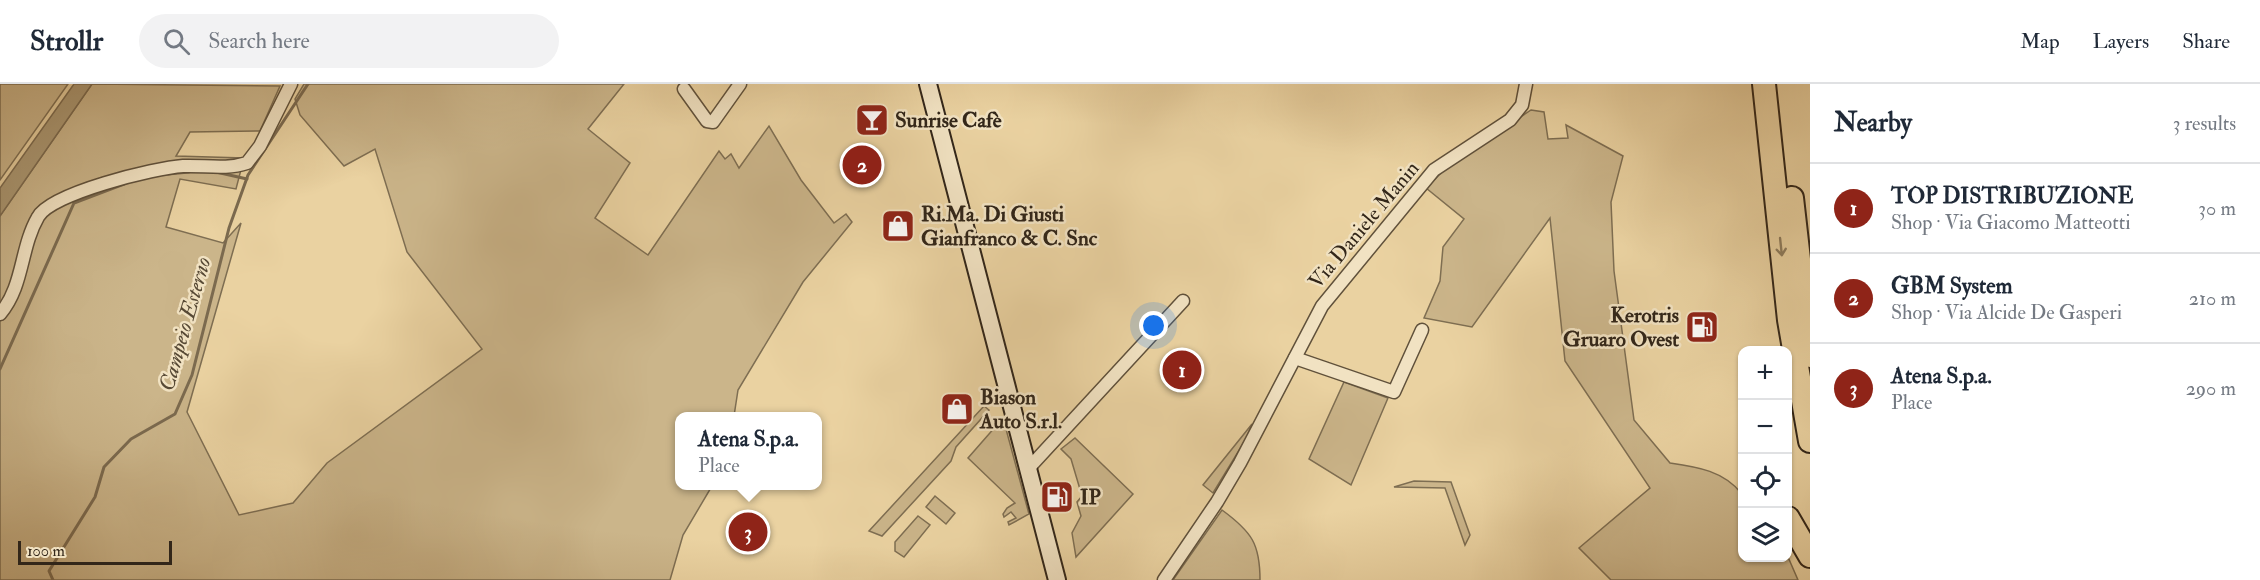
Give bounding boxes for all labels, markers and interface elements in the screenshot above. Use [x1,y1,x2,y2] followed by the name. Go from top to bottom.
[139,14,559,68] search box
[30,24,103,59] text: Strollr
[160,25,193,58] icon: search
[208,27,310,55] text: Search here
[2020,28,2060,55] text: Map
[2093,28,2149,55] text: Layers
[2182,28,2230,55] text: Share
[854,102,890,138] bar icon: Sunrise Cafè
[895,107,1002,134] place label: Sunrise Cafè
[1834,107,1912,139] text: Nearby
[2173,111,2236,136] text: 3 results
[842,142,882,188] pin: 2
[1303,155,1425,295] street label: Via Daniele Manin
[1891,182,2133,210] text: TOP DISTRIBUZIONE
[1850,196,1857,221] text: 1
[2198,196,2236,221] text: 30 m
[921,201,1098,252] place label: Ri.Ma. Di Giusti Gianfranco & C. Snc
[880,208,916,244] shop icon: Ri.Ma. Di Giusti Gianfranco & C. Snc
[1891,210,2130,235] text: Shop · Via Giacomo Matteotti
[1776,236,1787,256] one-way arrow
[153,254,218,394] water label: Campeio Esterno
[1891,272,2013,300] text: GBM System
[1848,286,1859,311] text: 2
[2189,286,2236,311] text: 210 m
[1891,300,2122,325] text: Shop · Via Alcide De Gasperi
[1563,302,1679,353] place label: Kerotris Gruaro Ovest
[1684,309,1720,345] fuel station icon: Kerotris Gruaro Ovest
[1139,311,1168,340] your location
[1738,346,1792,562] map controls
[1738,346,1792,400] button: +
[1162,348,1202,392] pin: 1
[1891,362,1992,390] text: Atena S.p.a.
[1850,376,1857,401] text: 3
[2186,376,2236,401] text: 290 m
[979,384,1062,435] place label: Biason Auto S.r.l.
[1891,390,1932,415] text: Place
[939,391,975,427] shop icon: Biason Auto S.r.l.
[1738,400,1792,454] button: −
[675,412,822,490] popup
[698,425,799,453] text: Atena S.p.a.
[698,453,740,478] text: Place
[1738,454,1792,508] button: locate
[1039,479,1075,515] fuel station icon: IP
[1080,484,1101,511] place label: IP
[1738,508,1792,562] button: layers
[728,510,768,554] pin: 3
[18,538,172,566] scale bar
[27,541,65,561] text: 100 m

